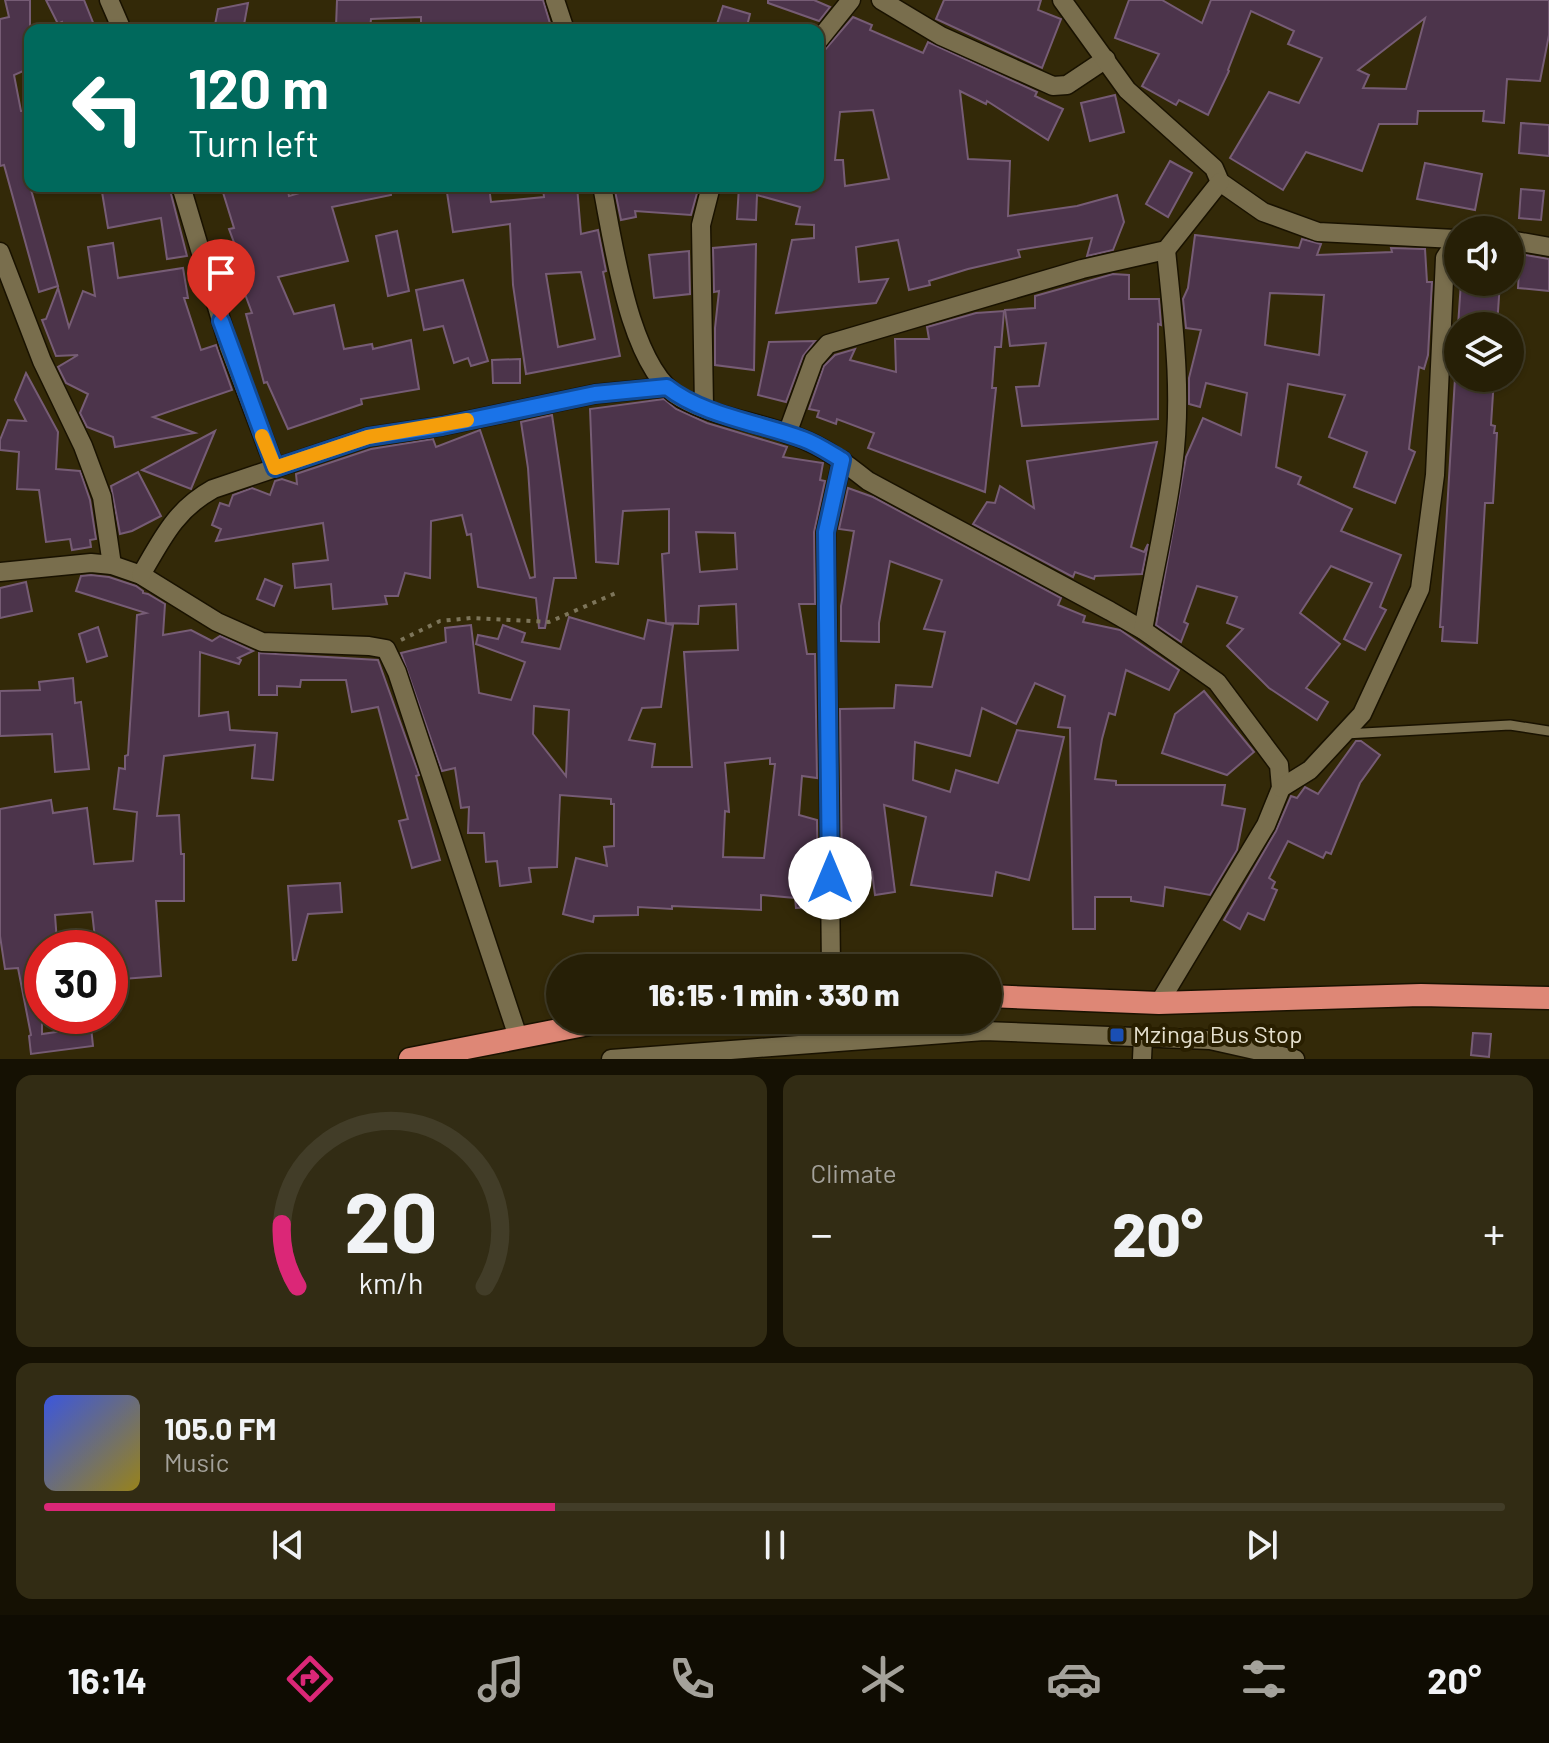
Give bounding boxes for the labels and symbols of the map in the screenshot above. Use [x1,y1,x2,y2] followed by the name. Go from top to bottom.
[187,239,255,321] pin
[788,836,872,920] position arrow
[24,930,128,1034] speed limit sign: 30
[1133,1019,1302,1048] place label: Mzinga Bus Stop
[1108,1026,1126,1044] marker: Mzinga Bus Stop

